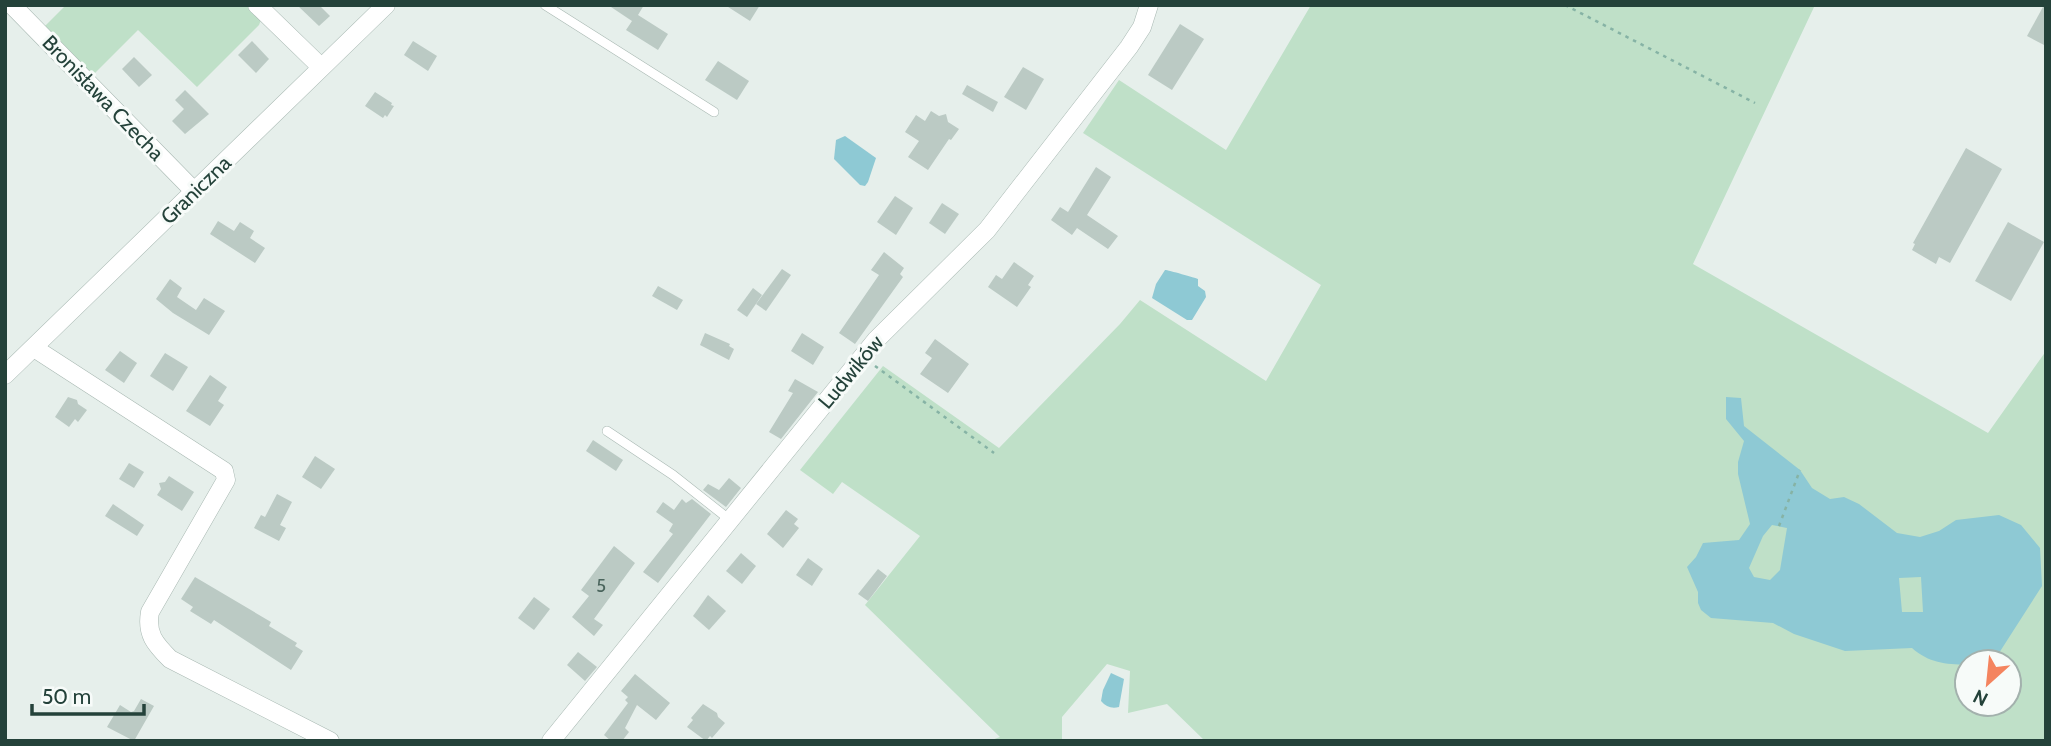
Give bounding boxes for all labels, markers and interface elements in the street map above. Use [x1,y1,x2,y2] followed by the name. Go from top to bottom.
[37,30,169,165] street label: Bronisława Czecha
[155,150,236,229] street label: Graniczna
[813,330,889,414] street label: Ludwików
[596,575,606,597] house number: 5
[1953,648,2023,718] north arrow
[32,672,144,716] scale bar
[42,684,91,709] text: 50 m
[1969,684,1992,711] text: N

